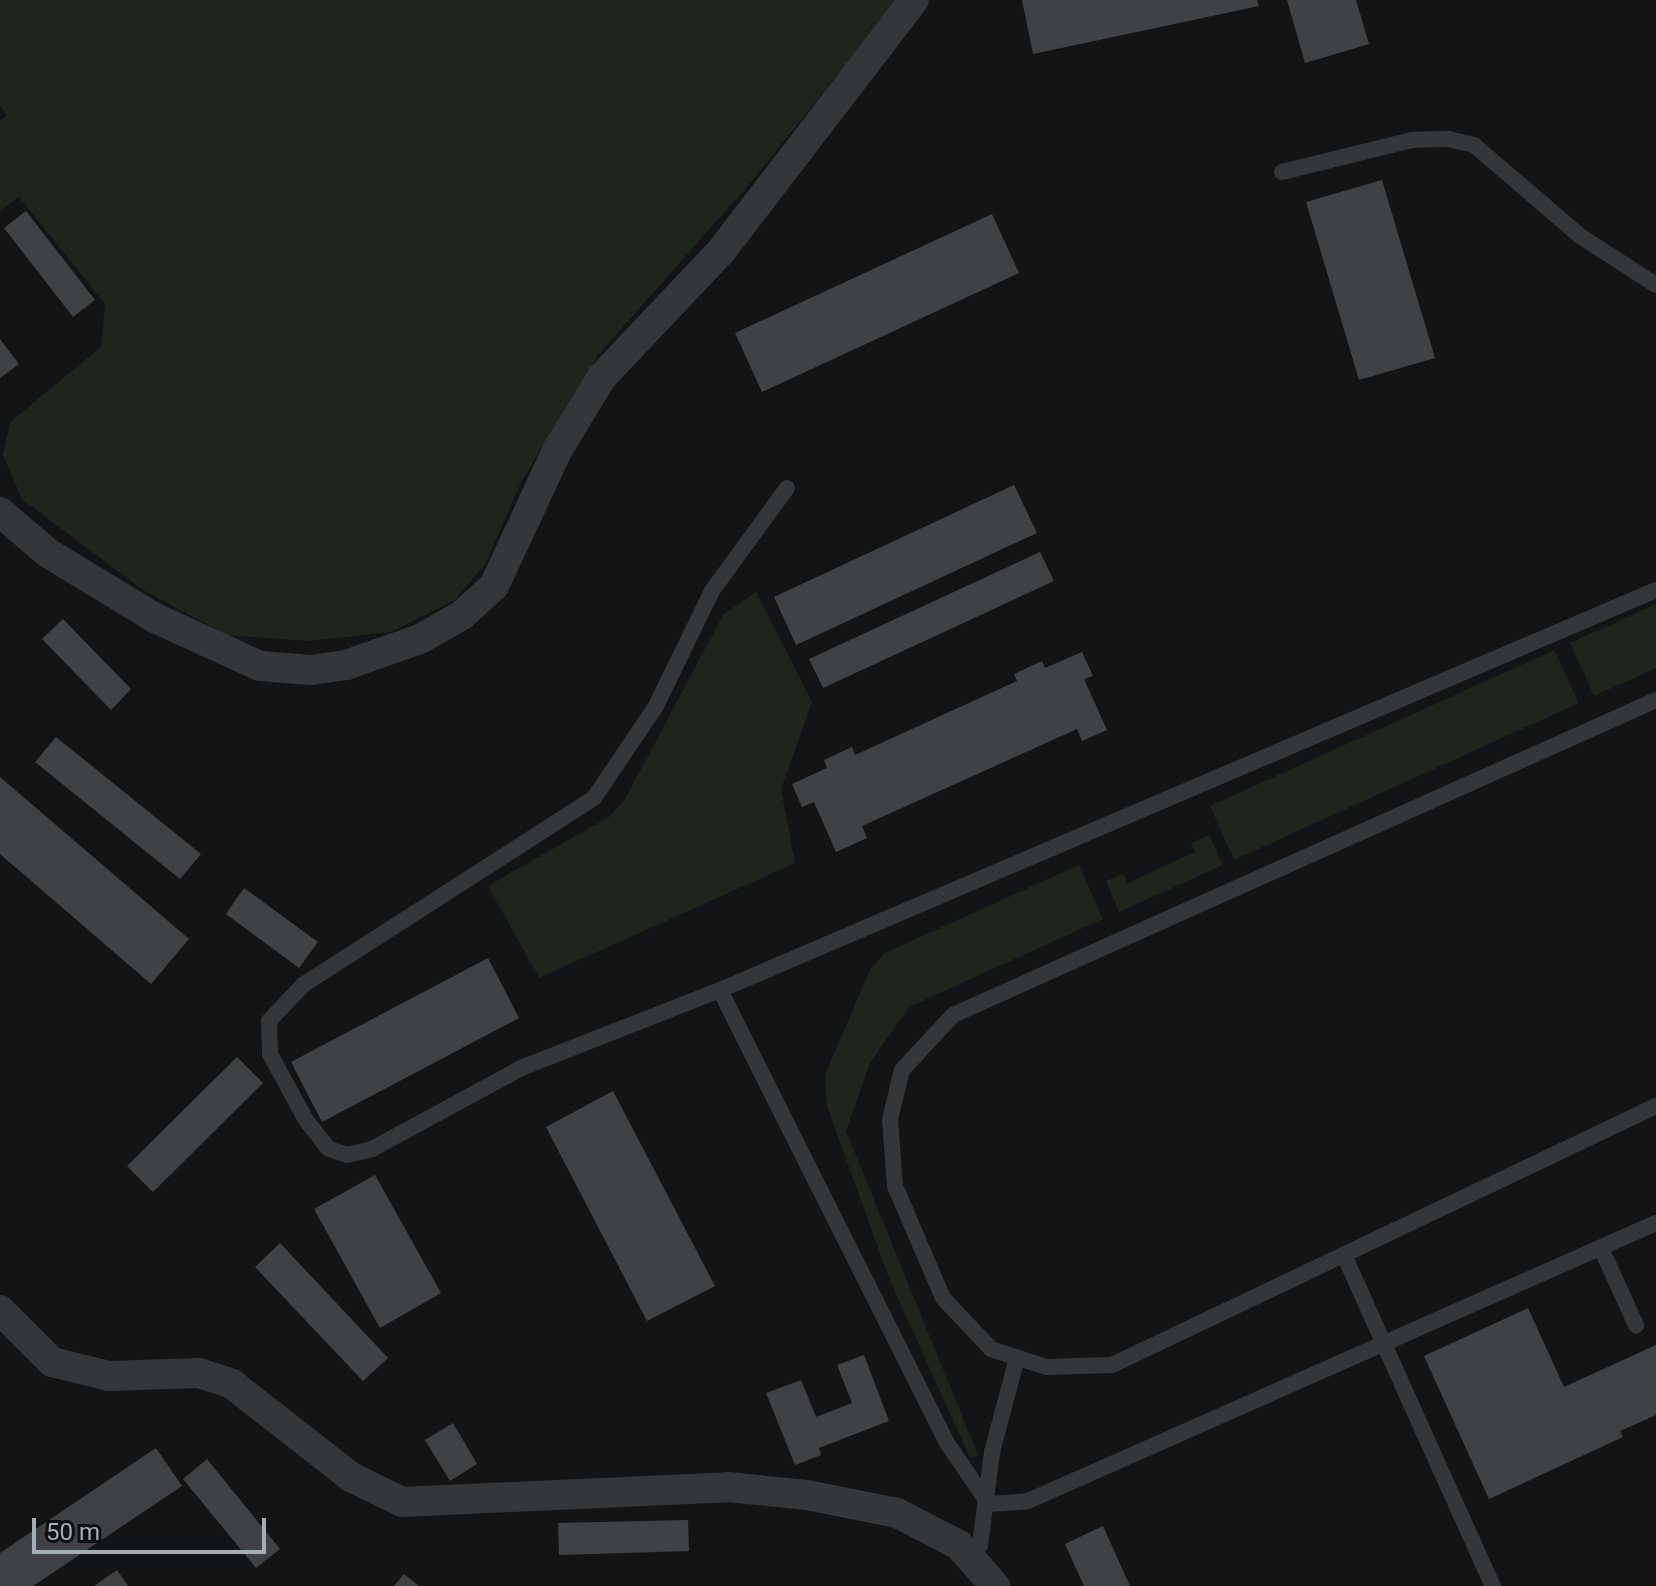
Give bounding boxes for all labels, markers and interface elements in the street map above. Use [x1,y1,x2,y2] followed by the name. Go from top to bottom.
[36,1502,270,1552] scale bar
[46,1518,100,1546] text: 50 m

